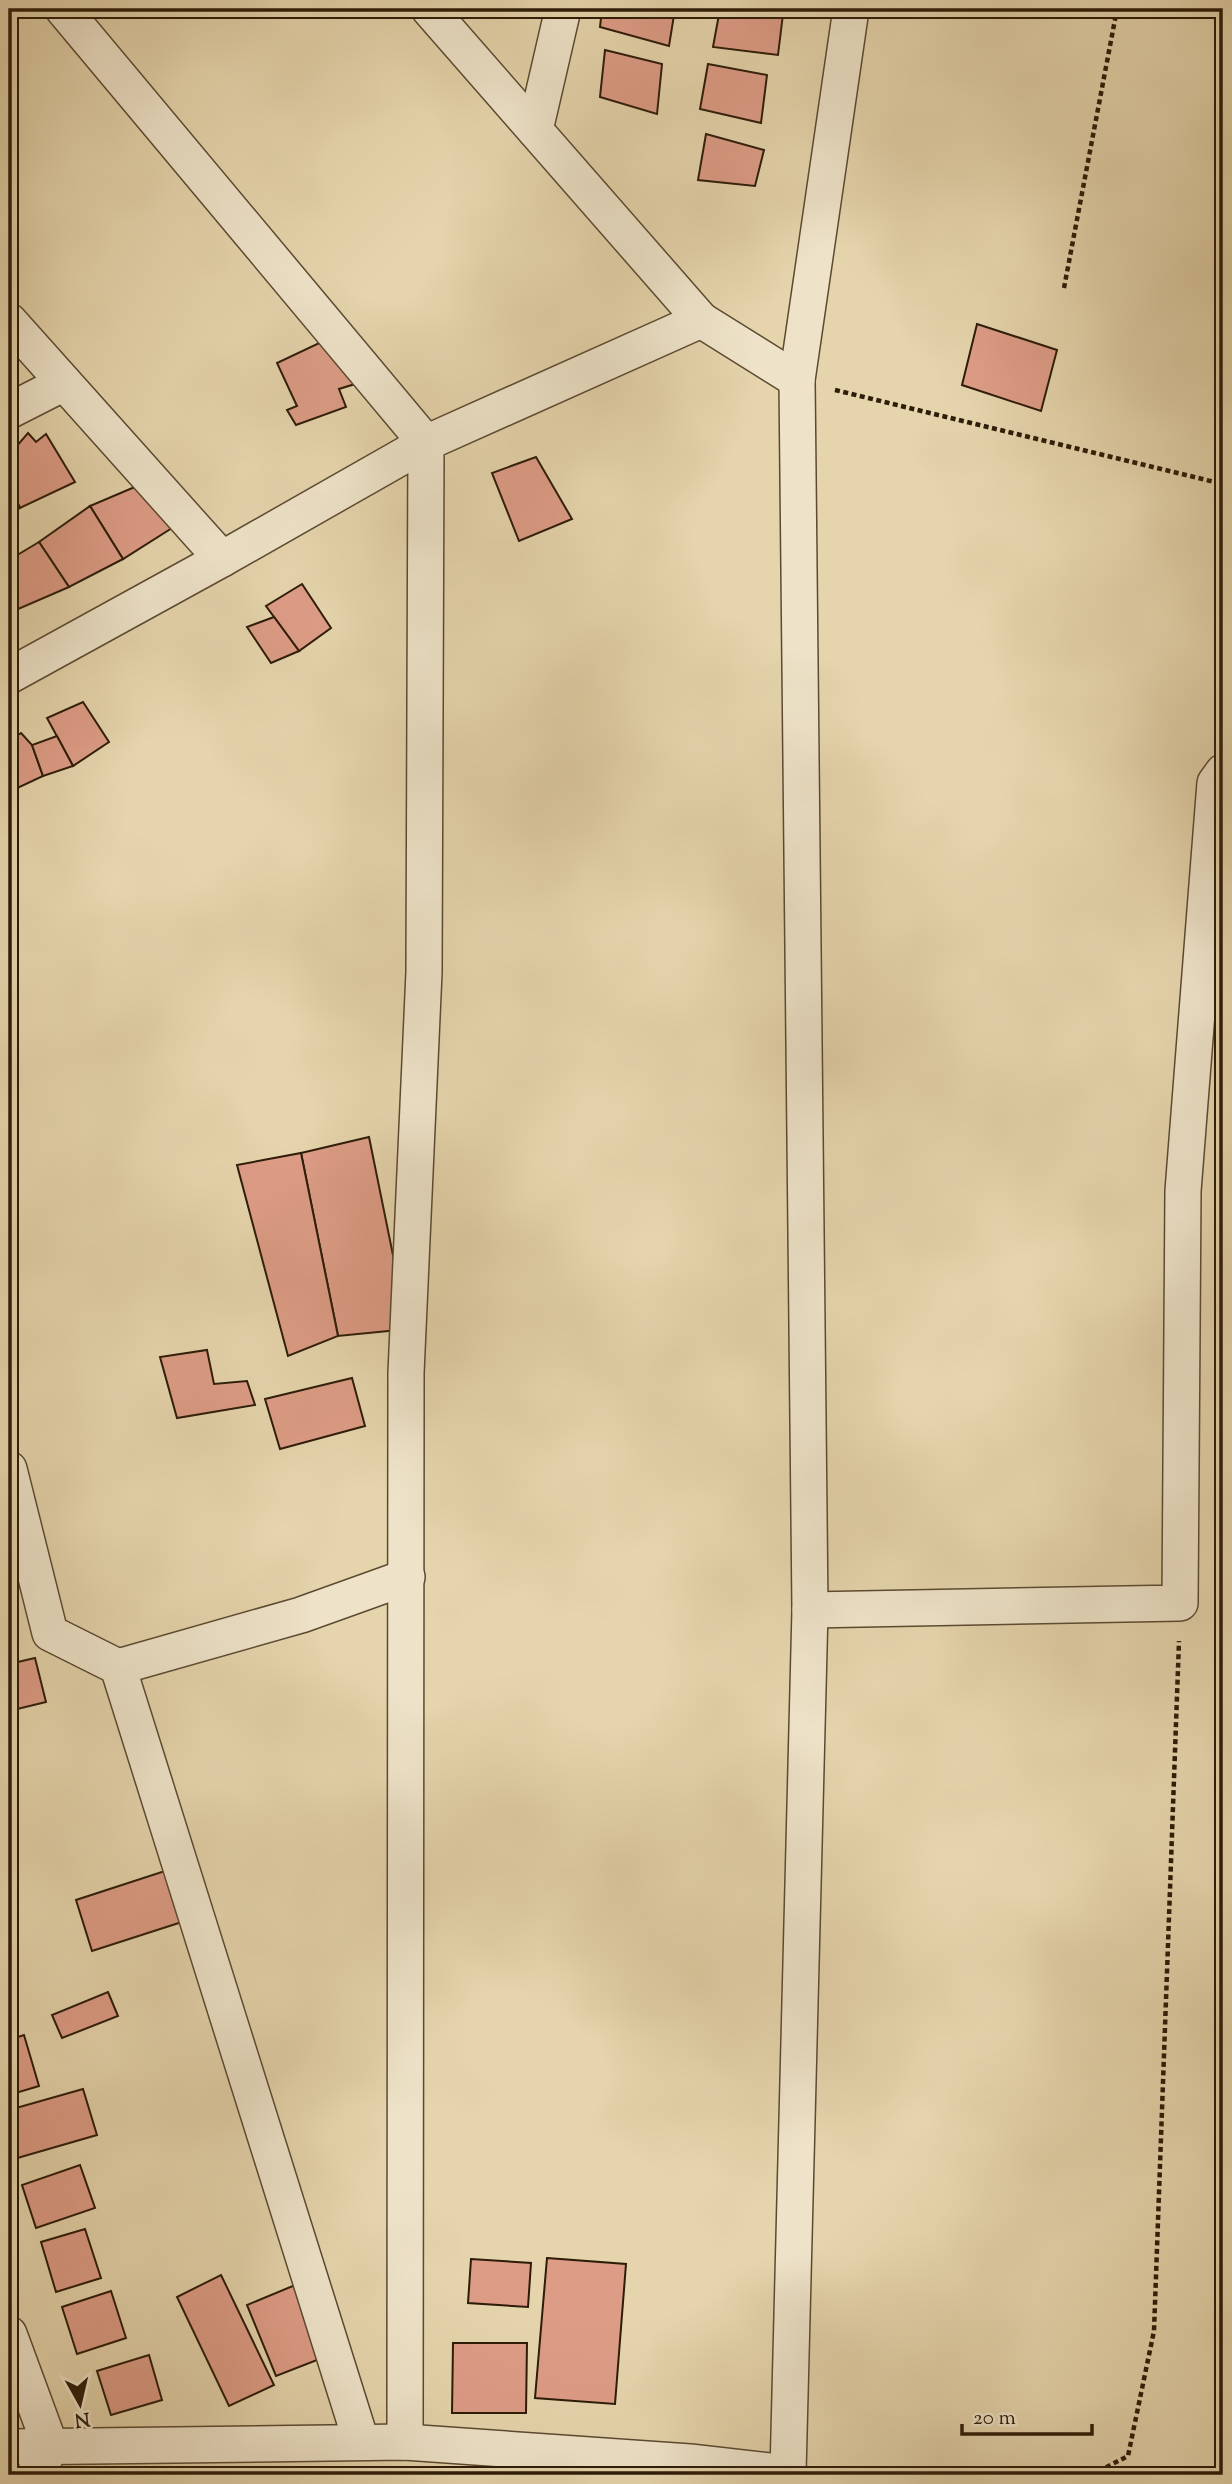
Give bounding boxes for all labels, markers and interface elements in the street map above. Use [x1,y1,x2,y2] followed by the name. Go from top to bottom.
[46,2368,116,2438] north arrow
[962,2393,1092,2437] scale bar
[73,2404,91,2433] text: N
[973,2404,1016,2434] text: 20 m

